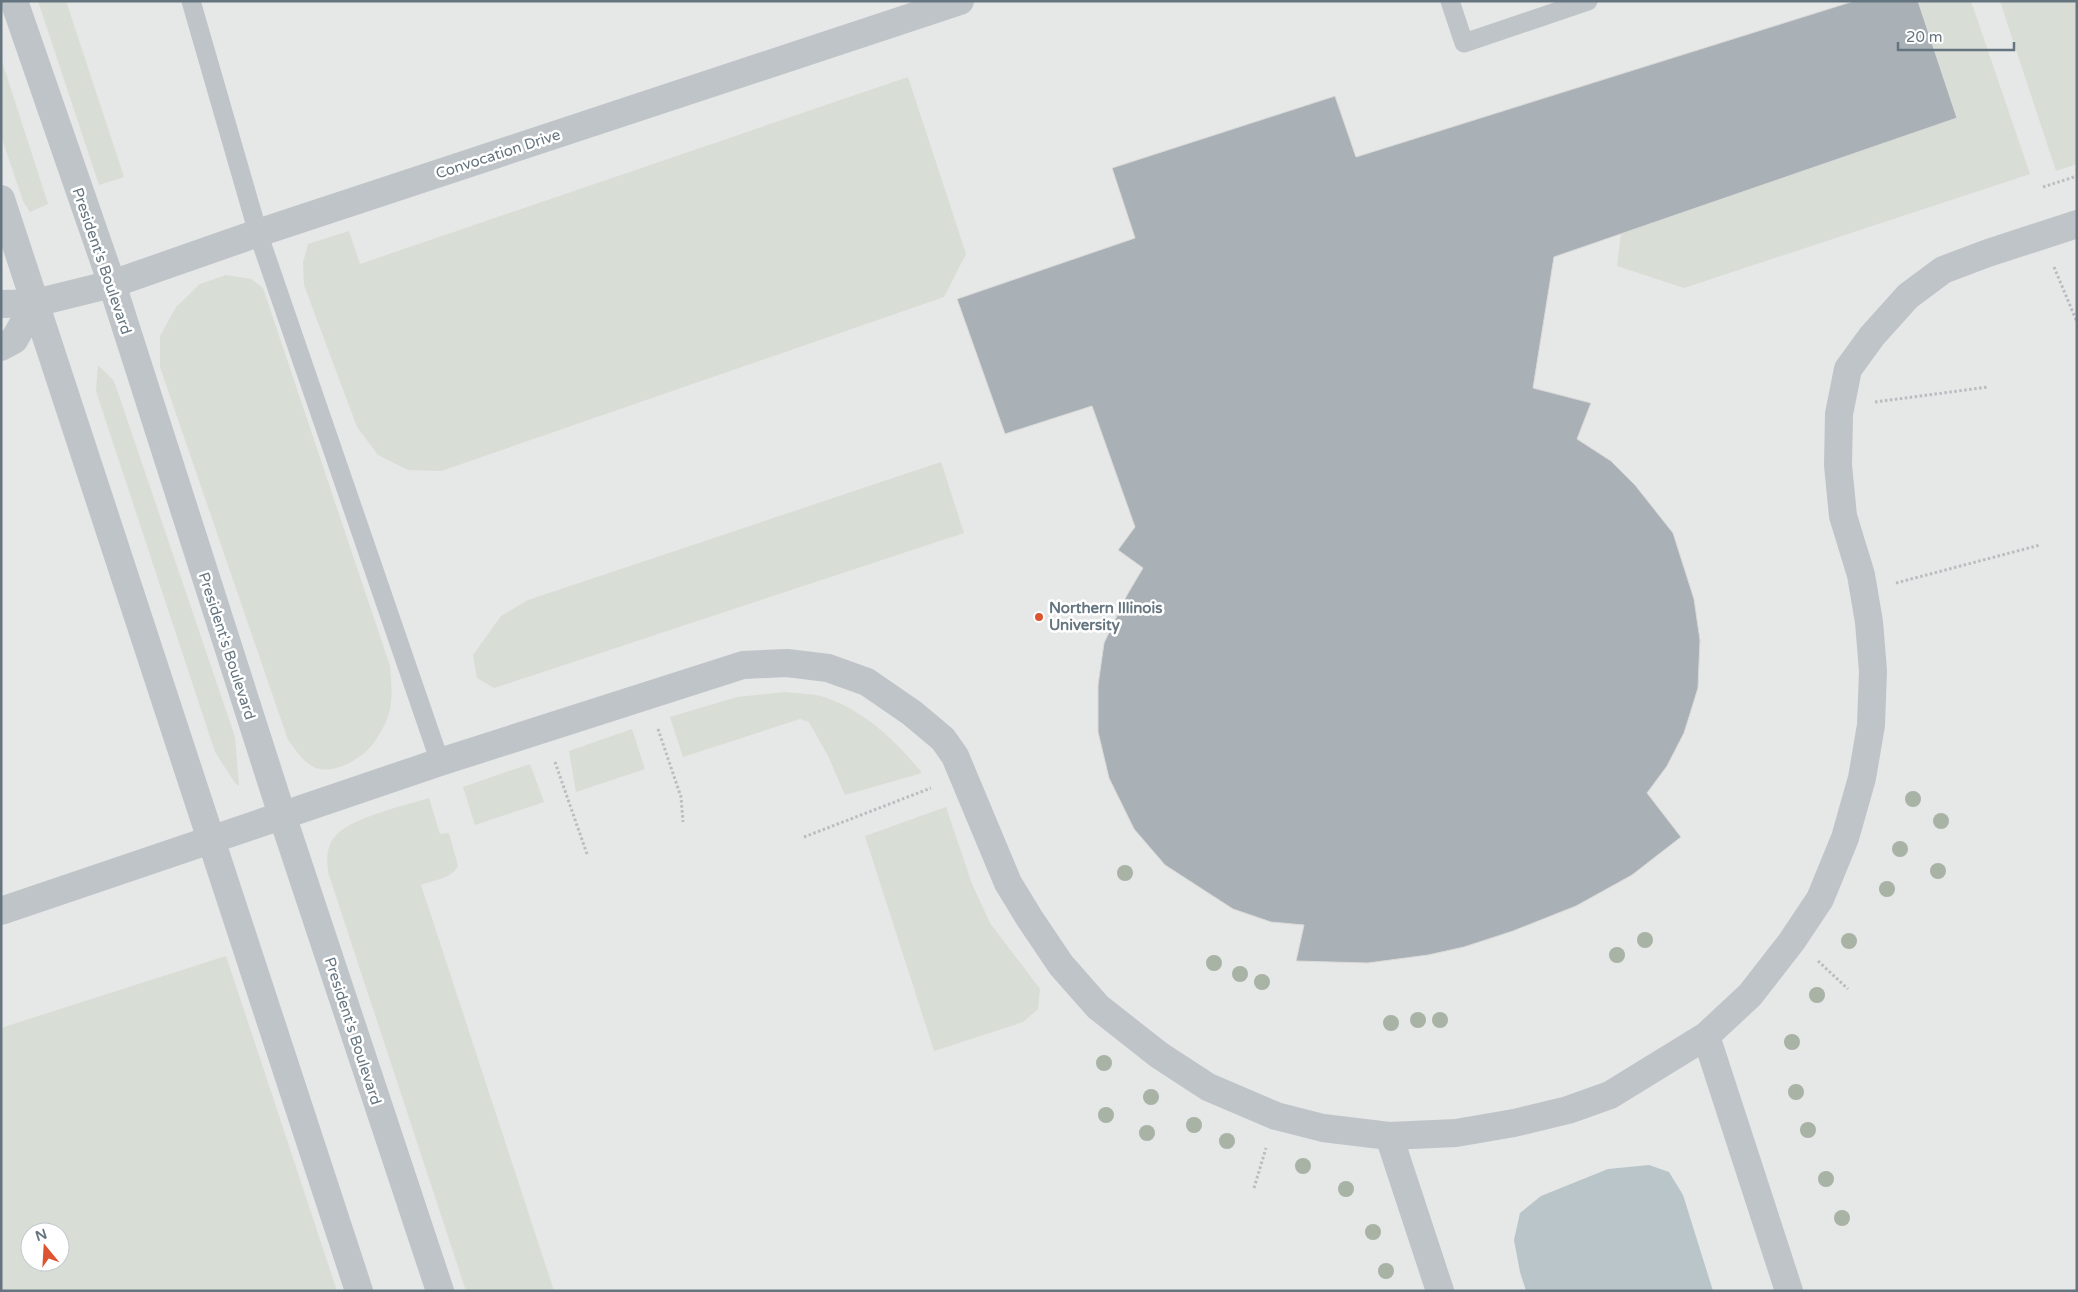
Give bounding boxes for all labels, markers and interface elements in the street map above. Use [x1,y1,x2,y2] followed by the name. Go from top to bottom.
[1898,20,2014,52] scale bar
[1906,28,1943,46] text: 20 m
[433,125,563,183] street label: Convocation Drive
[68,185,136,337] street label: President's Boulevard
[195,570,259,722] street label: President's Boulevard
[1049,599,1162,635] place label: Northern Illinois University
[1033,611,1045,623] marker: Northern Illinois University
[321,955,385,1107] street label: President's Boulevard
[20,1222,70,1272] north arrow
[33,1225,49,1245] text: N

